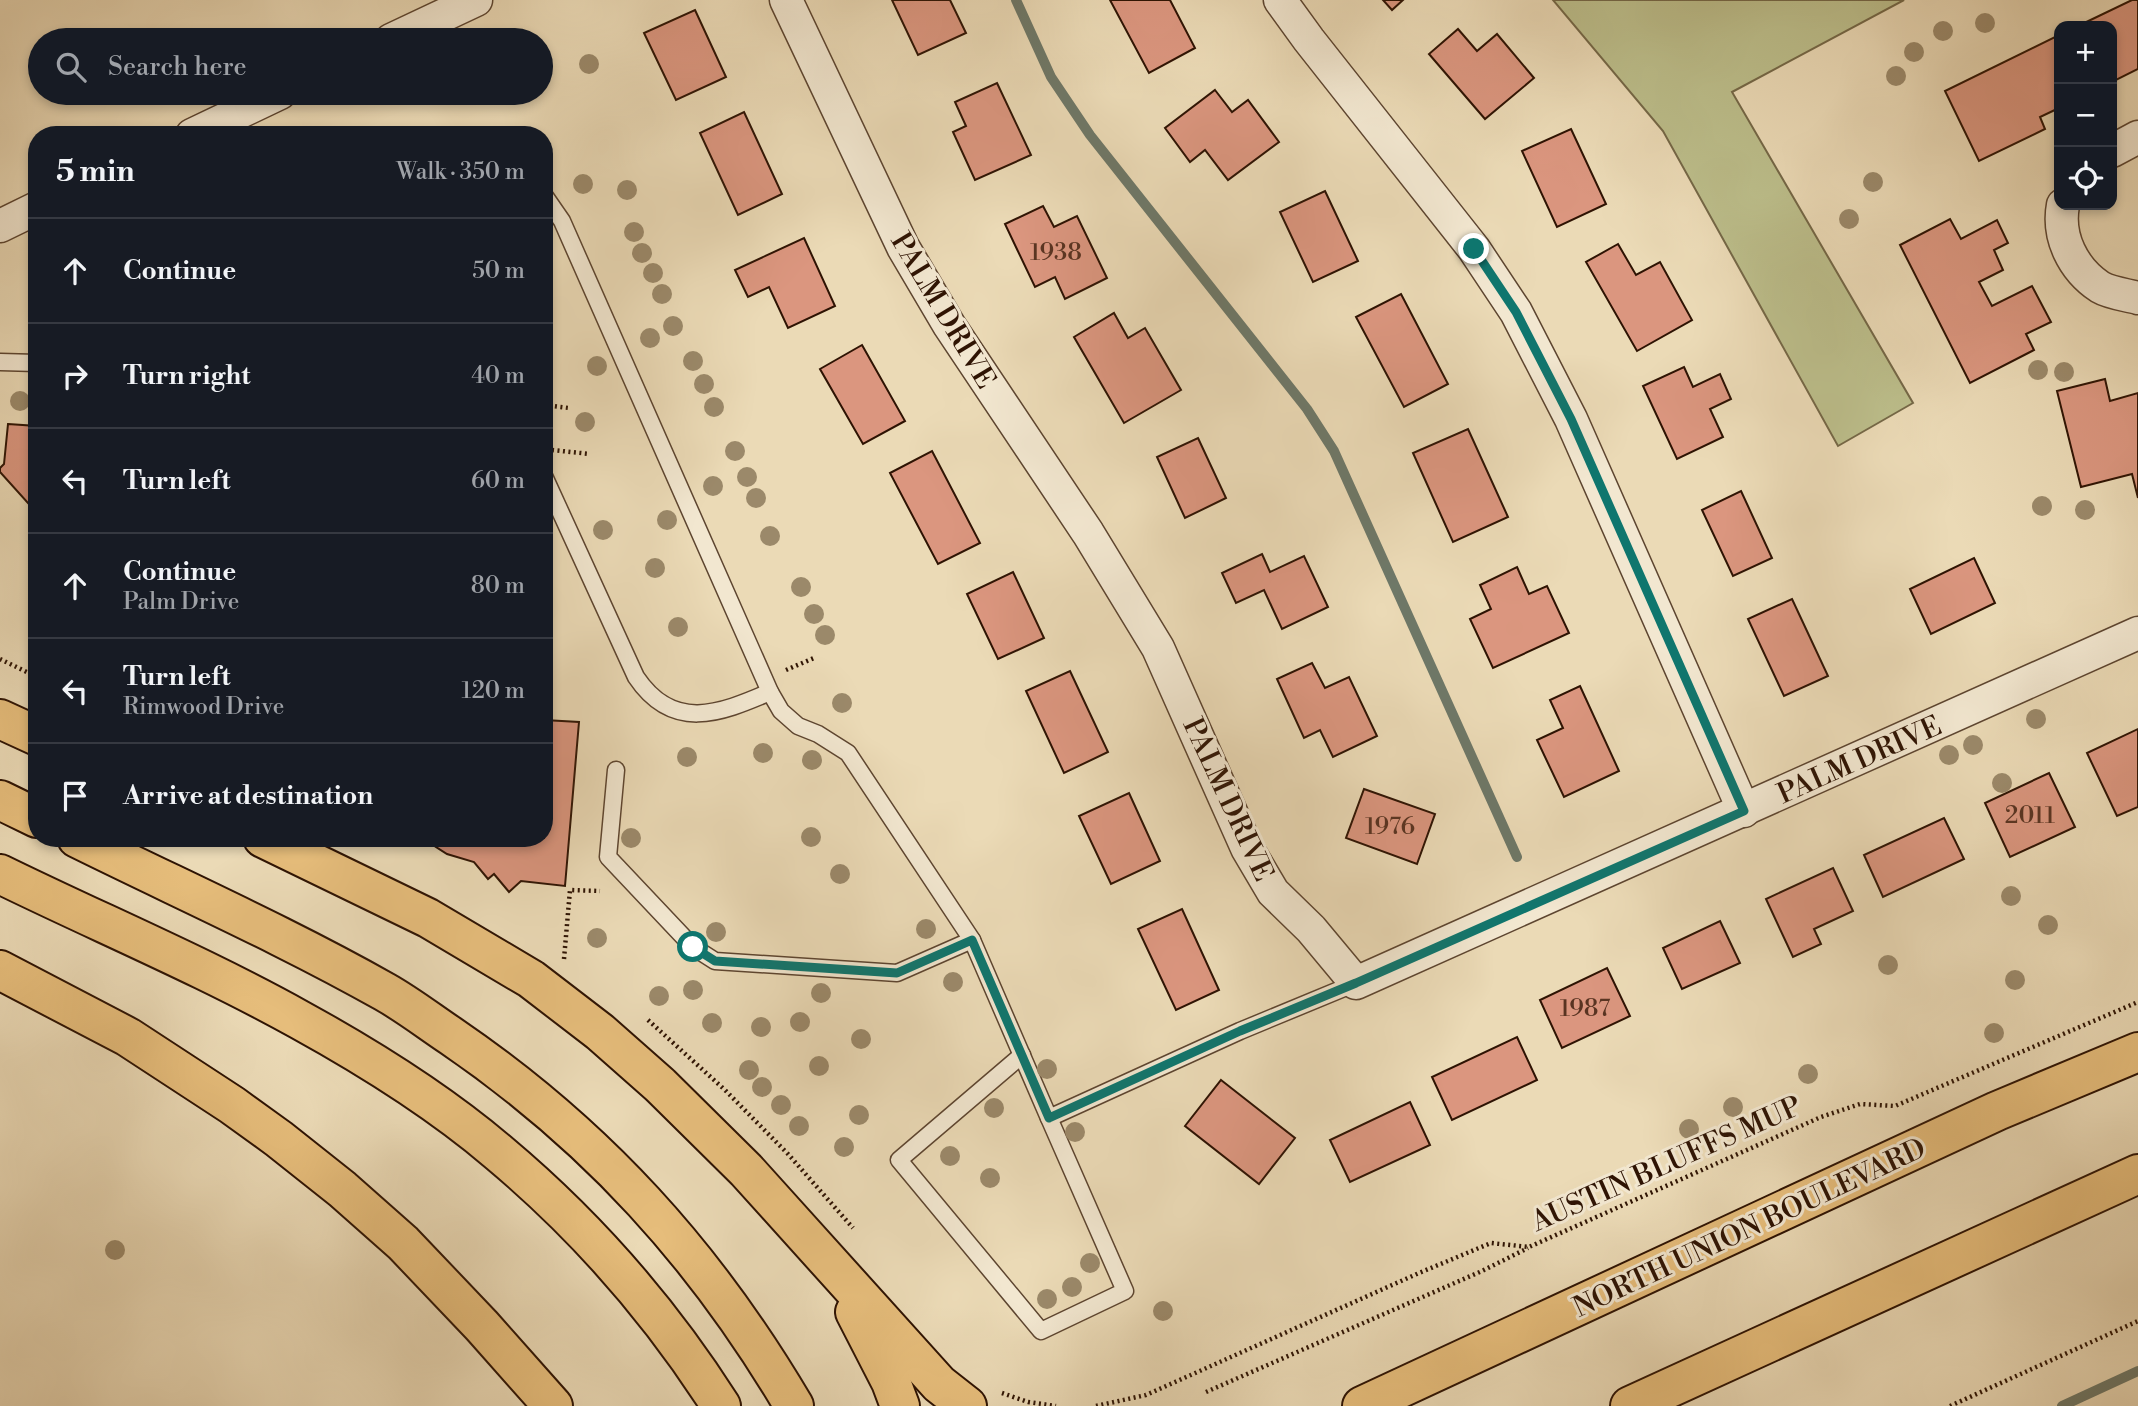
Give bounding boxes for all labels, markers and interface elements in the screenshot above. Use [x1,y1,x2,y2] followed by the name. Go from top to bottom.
[2054,21,2117,210] map controls
[2054,21,2117,84] button: +
[28,28,553,105] search box
[52,48,90,86] icon: search
[108,51,247,83] text: Search here
[2054,84,2117,147] button: −
[2054,147,2117,210] button: locate
[56,153,135,191] text: 5 min
[396,158,525,186] text: Walk · 350 m
[882,226,1003,395] street label: PALM DRIVE
[1458,233,1489,264] route end
[1030,238,1082,268] house number: 1938
[56,252,94,290] icon: ahead
[123,255,236,287] text: Continue
[472,257,525,285] text: 50 m
[56,357,94,395] icon: right
[123,360,251,392] text: Turn right
[471,362,525,390] text: 40 m
[56,462,94,500] icon: left
[123,465,231,497] text: Turn left
[471,467,525,495] text: 60 m
[123,556,236,588] text: Continue
[56,567,94,605] icon: ahead
[471,572,525,600] text: 80 m
[123,588,239,616] text: Palm Drive
[123,661,231,693] text: Turn left
[56,672,94,710] icon: left
[461,677,525,705] text: 120 m
[123,693,284,721] text: Rimwood Drive
[1772,709,1947,812] street label: PALM DRIVE
[1175,713,1281,887] street label: PALM DRIVE
[56,777,94,815] icon: arrive
[123,780,373,812] text: Arrive at destination
[2005,801,2056,831] house number: 2011
[1365,812,1415,842] house number: 1976
[677,931,708,962] route start
[1560,994,1610,1024] house number: 1987
[1525,1089,1807,1240] street label: AUSTIN BLUFFS MUP
[1568,1131,1932,1326] street label: NORTH UNION BOULEVARD

